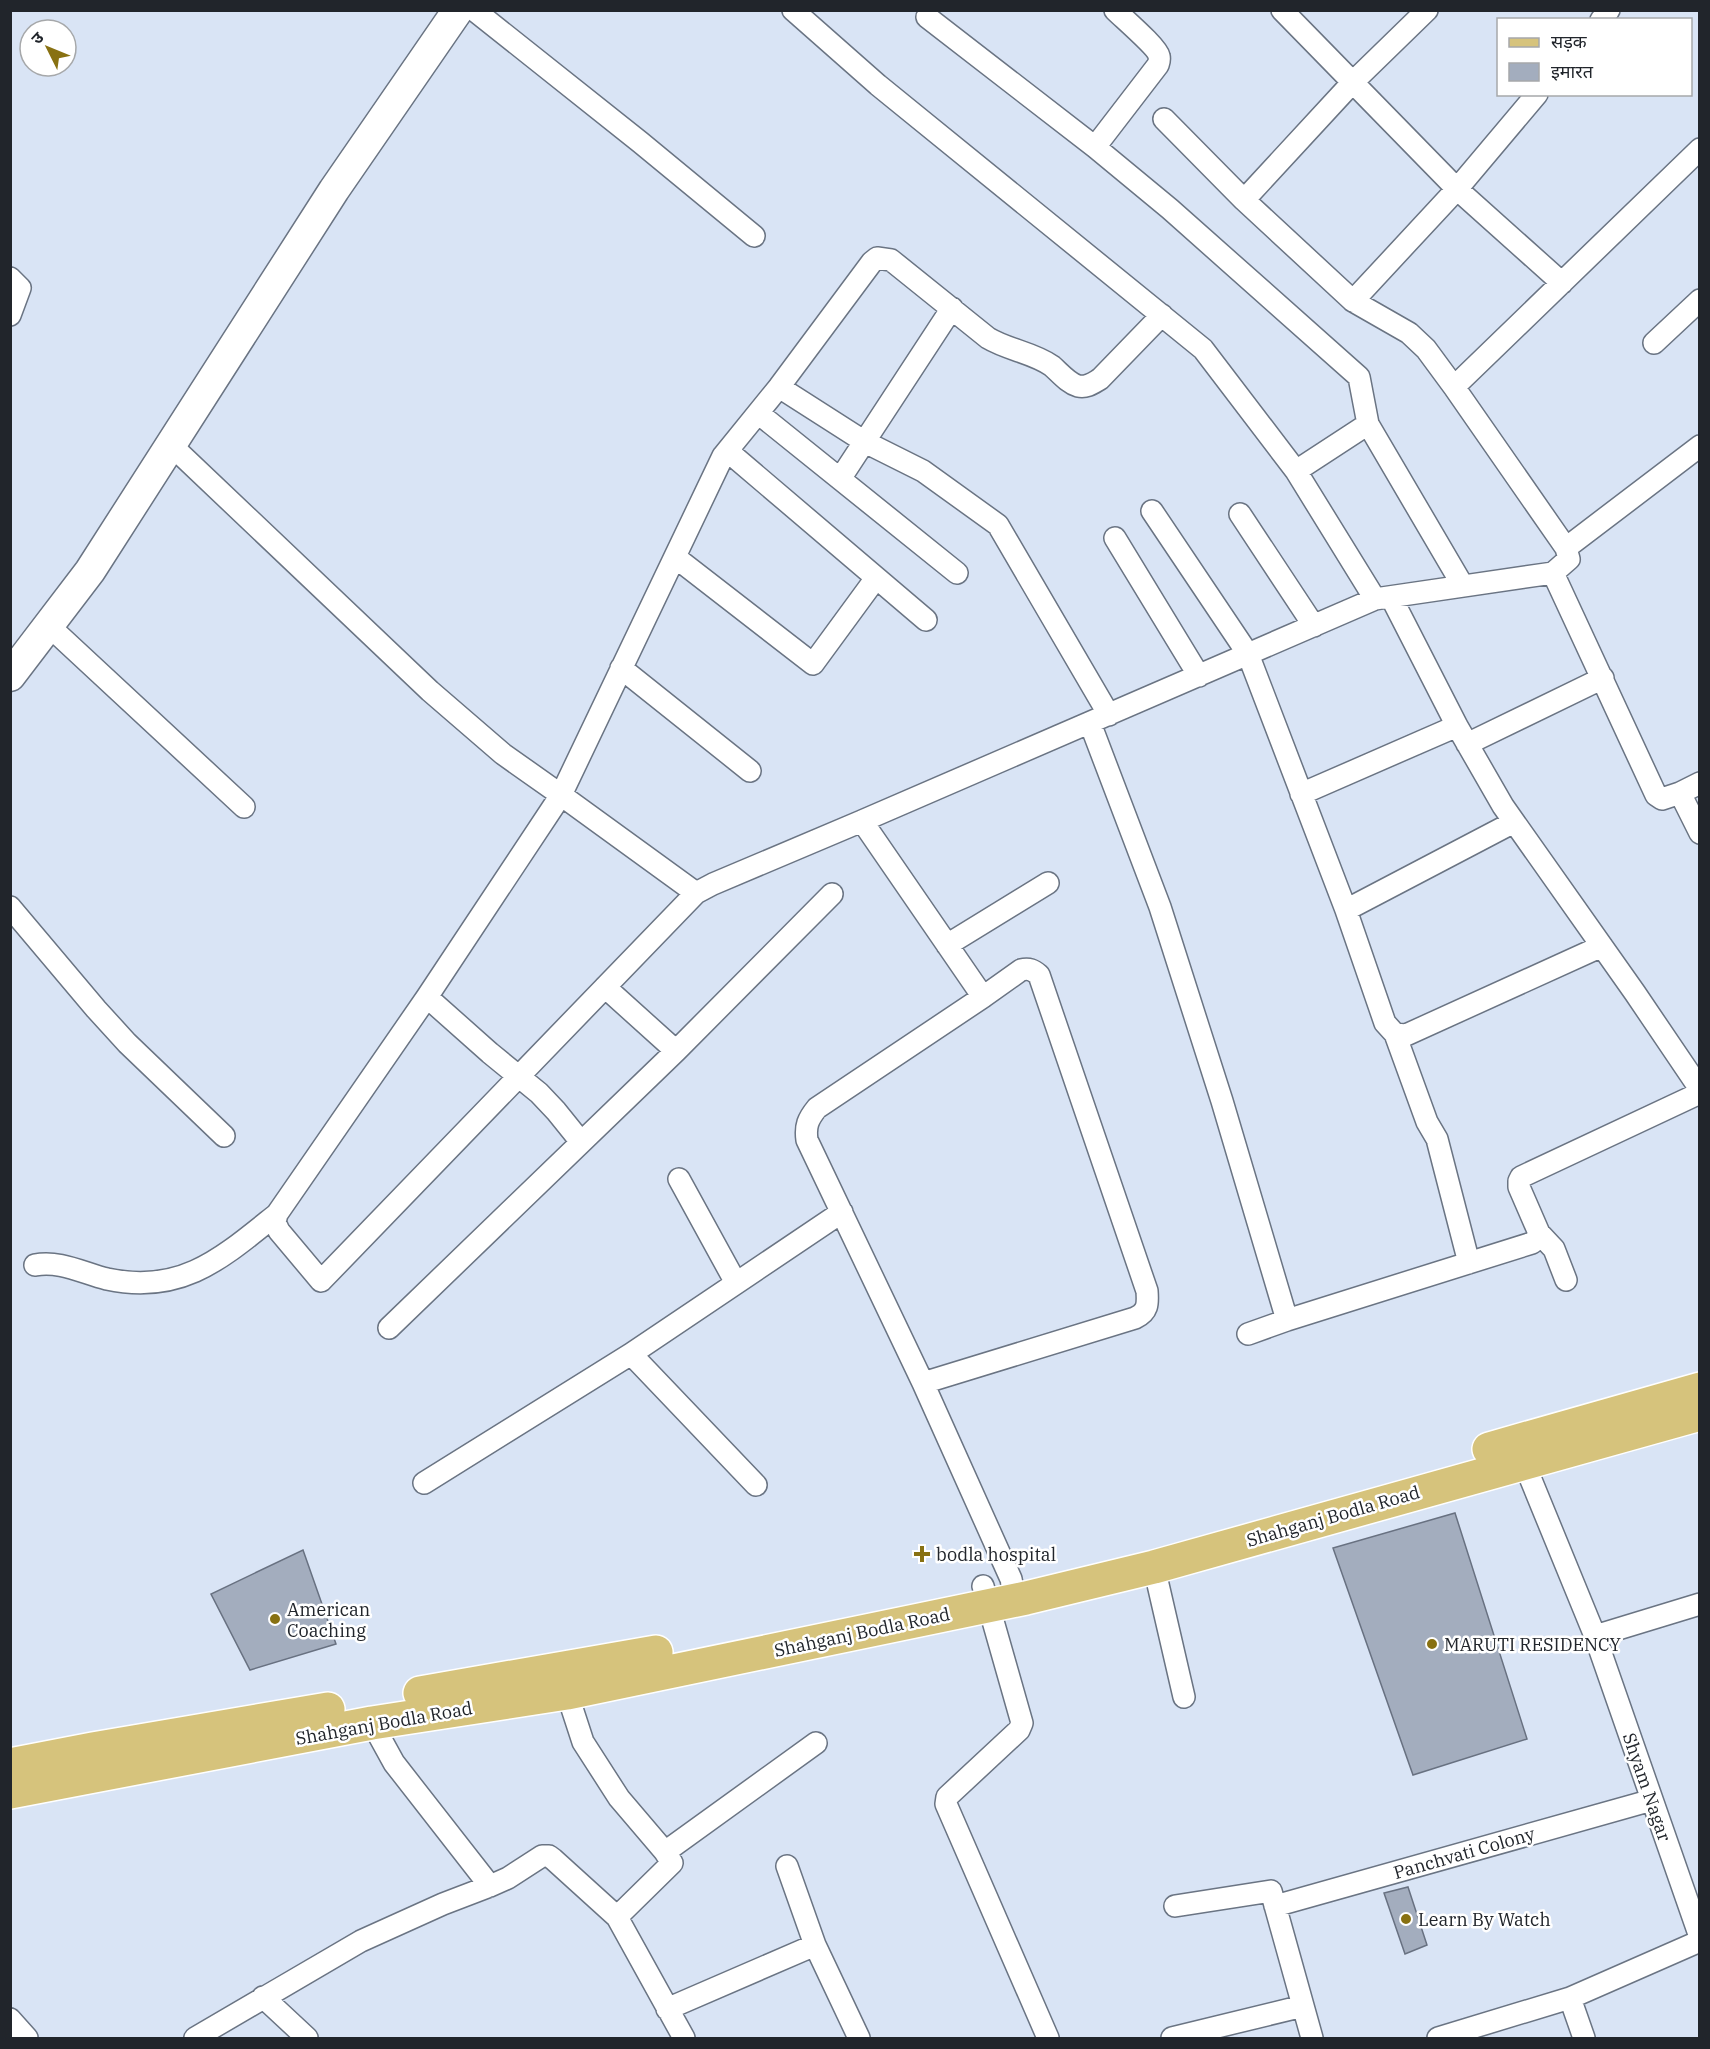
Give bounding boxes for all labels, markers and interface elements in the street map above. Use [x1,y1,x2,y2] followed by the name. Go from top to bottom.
[18,18,78,78] north arrow
[1497,18,1692,96] legend
[27,27,48,48] text: उ
[1551,30,1588,53] text: सड़क
[1551,60,1594,83] text: इमारत
[1244,1480,1422,1552] street label: Shahganj Bodla Road
[936,1543,1056,1566] place label: bodla hospital
[913,1545,931,1563] marker: bodla hospital
[287,1598,370,1642] place label: American Coaching
[772,1602,952,1662] street label: Shahganj Bodla Road
[268,1612,282,1626] marker: American Coaching
[1444,1633,1622,1656] place label: MARUTI RESIDENCY
[1425,1637,1439,1651] marker: MARUTI RESIDENCY
[294,1696,474,1750] street label: Shahganj Bodla Road
[1618,1730,1676,1844] street label: Shyam Nagar
[1391,1822,1538,1884] street label: Panchvati Colony
[1418,1908,1551,1931] place label: Learn By Watch
[1399,1912,1413,1926] marker: Learn By Watch

